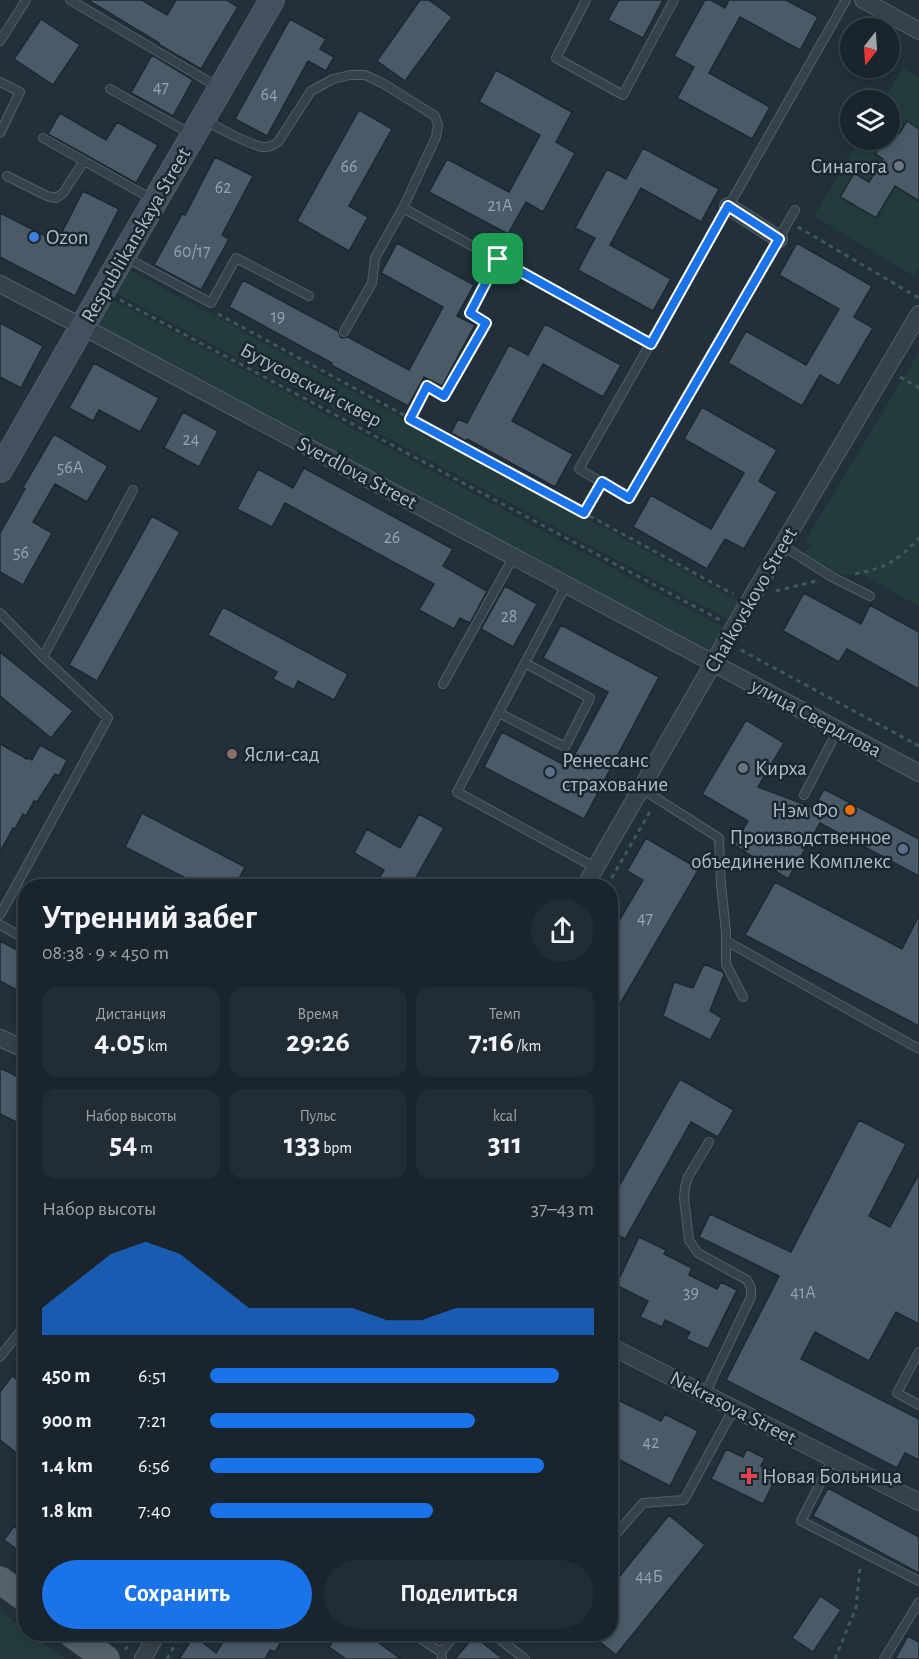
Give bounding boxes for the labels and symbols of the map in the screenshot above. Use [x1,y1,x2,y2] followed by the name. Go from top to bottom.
[840,18,900,78] north arrow
[153,79,169,97] house number: 47
[260,86,278,104] house number: 64
[77,144,195,326] street label: Respublikanskaya Street
[810,156,887,177] place label: Синагога
[341,158,357,176] house number: 66
[892,159,906,173] marker: Синагога
[215,179,231,197] house number: 62
[488,197,513,215] house number: 21А
[46,227,89,248] place label: Ozon
[27,230,41,244] marker: Ozon
[472,233,523,284] pin
[174,243,210,261] house number: 60/17
[271,308,285,326] house number: 19
[237,339,385,431] street label: Бутусовский сквер
[183,431,200,449] house number: 24
[294,433,420,513] street label: Sverdlova Street
[57,459,84,477] house number: 56А
[701,524,801,676] street label: Chaikovskovo Street
[384,529,400,547] house number: 26
[13,544,29,562] house number: 56
[501,608,517,626] house number: 28
[746,674,885,761] street label: улица Свердлова
[244,744,320,765] place label: Ясли-сад
[225,747,239,761] marker: Ясли-сад
[562,750,668,795] place label: Ренессанс страхование
[755,758,807,779] place label: Кирха
[736,761,750,775] marker: Кирха
[543,765,557,779] marker: Ренессанс страхование
[772,800,838,821] place label: Нэм Фо
[843,803,857,817] marker: Нэм Фо
[691,827,891,872] place label: Производственное объединение Комплекс
[896,842,910,856] marker: Производственное объединение Комплекс
[637,910,653,928] house number: 47
[683,1284,699,1302] house number: 39
[790,1284,816,1302] house number: 41А
[667,1367,800,1449] street label: Nekrasova Street
[643,1434,659,1452] house number: 42
[762,1466,902,1487] place label: Новая Больница
[740,1467,758,1485] marker: Новая Больница
[635,1568,663,1586] house number: 44Б

